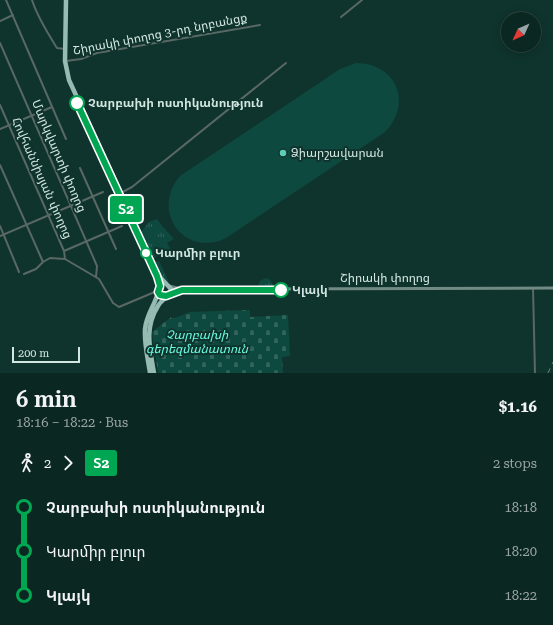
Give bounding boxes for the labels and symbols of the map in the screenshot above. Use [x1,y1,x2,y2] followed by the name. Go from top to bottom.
[72,10,248,58] street label: Շիրակի փողոց 3-րդ նրբանցք
[501,12,541,52] north arrow
[69,95,85,111] marker: Չարբախի ոստիկանություն
[88,96,263,110] place label: Չարբախի ոստիկանություն
[29,98,89,214] street label: Մարկվարտի փողոց
[9,115,75,241] street label: Հովհաննիսյան փողոց
[291,146,384,160] place label: Ձիարշավարան
[278,148,288,158] marker: Ձիարշավարան
[108,196,144,222] line badge: Տ2
[155,246,240,260] place label: Կարմիր բլուր
[140,247,152,259] marker: Կարմիր բլուր
[340,271,430,285] street label: Շիրակի փողոց
[273,282,289,298] marker: Կլայկ
[292,283,328,297] place label: Կլայկ
[146,328,249,356] park label: Չարբախի գերեզմանատուն
[12,345,80,364] scale bar

